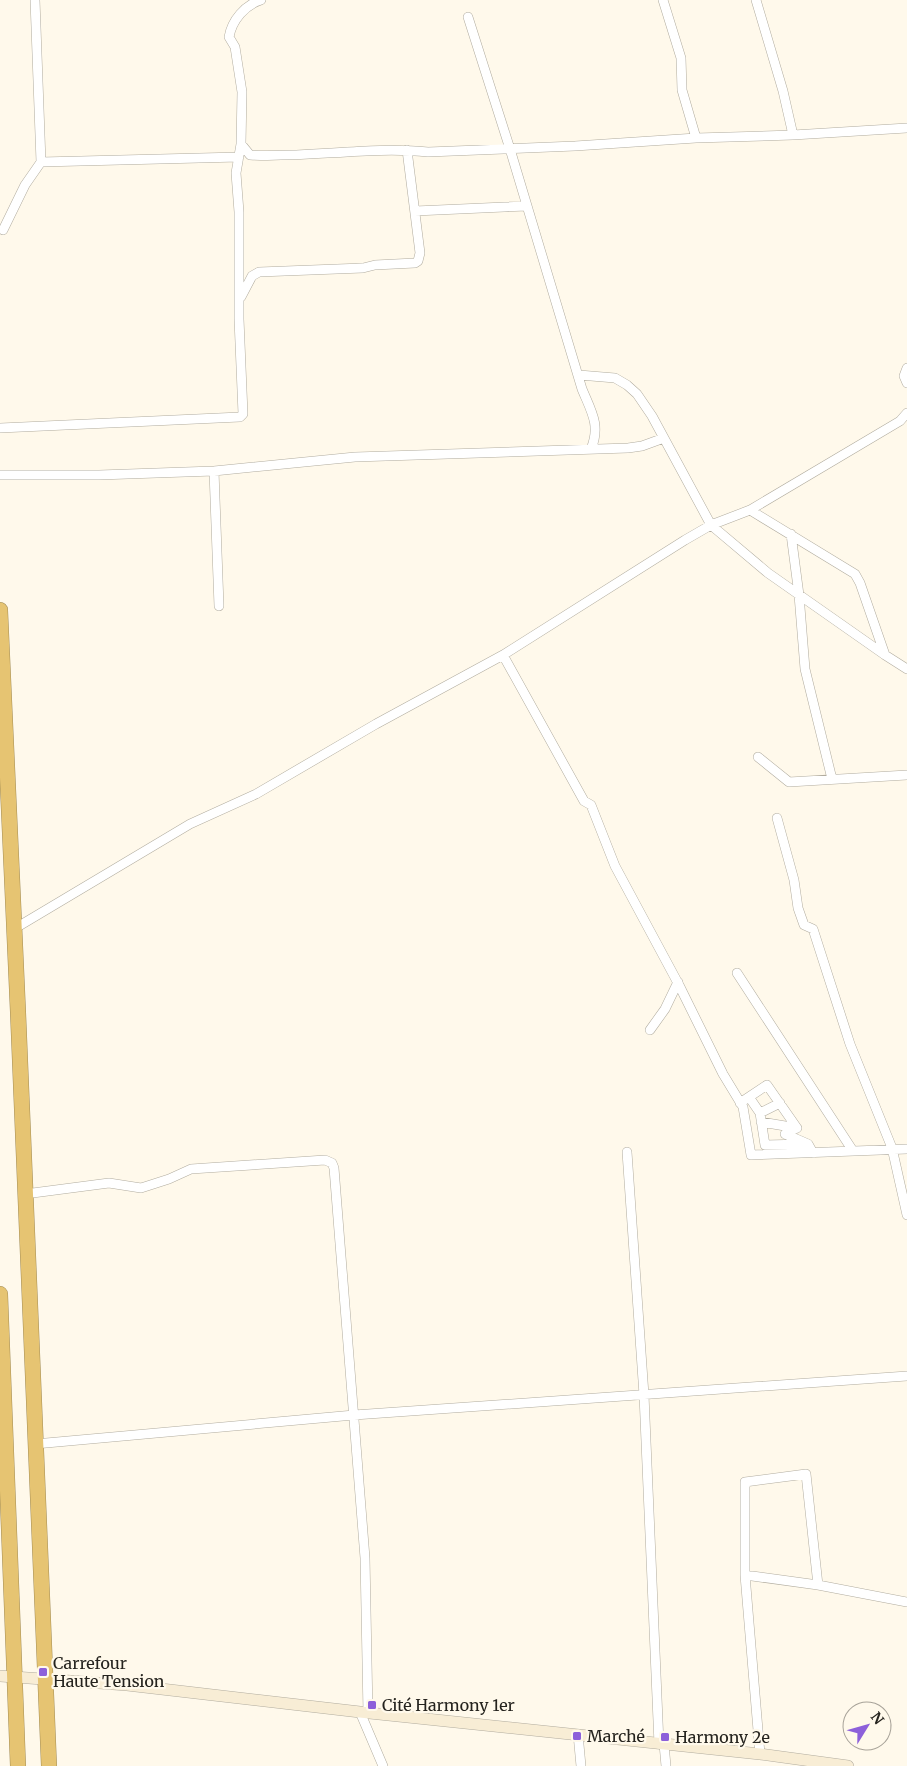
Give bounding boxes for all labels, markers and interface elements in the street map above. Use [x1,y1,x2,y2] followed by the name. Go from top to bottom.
[53,1653,165,1691] place label: Carrefour Haute Tension
[37,1666,49,1678] marker: Carrefour Haute Tension
[382,1695,515,1715] place label: Cité Harmony 1er
[366,1699,378,1711] marker: Cité Harmony 1er
[842,1701,892,1751] north arrow
[867,1708,888,1728] text: N
[587,1726,645,1746] place label: Marché
[675,1727,770,1747] place label: Harmony 2e
[571,1730,583,1742] marker: Marché
[659,1731,671,1743] marker: Harmony 2e

